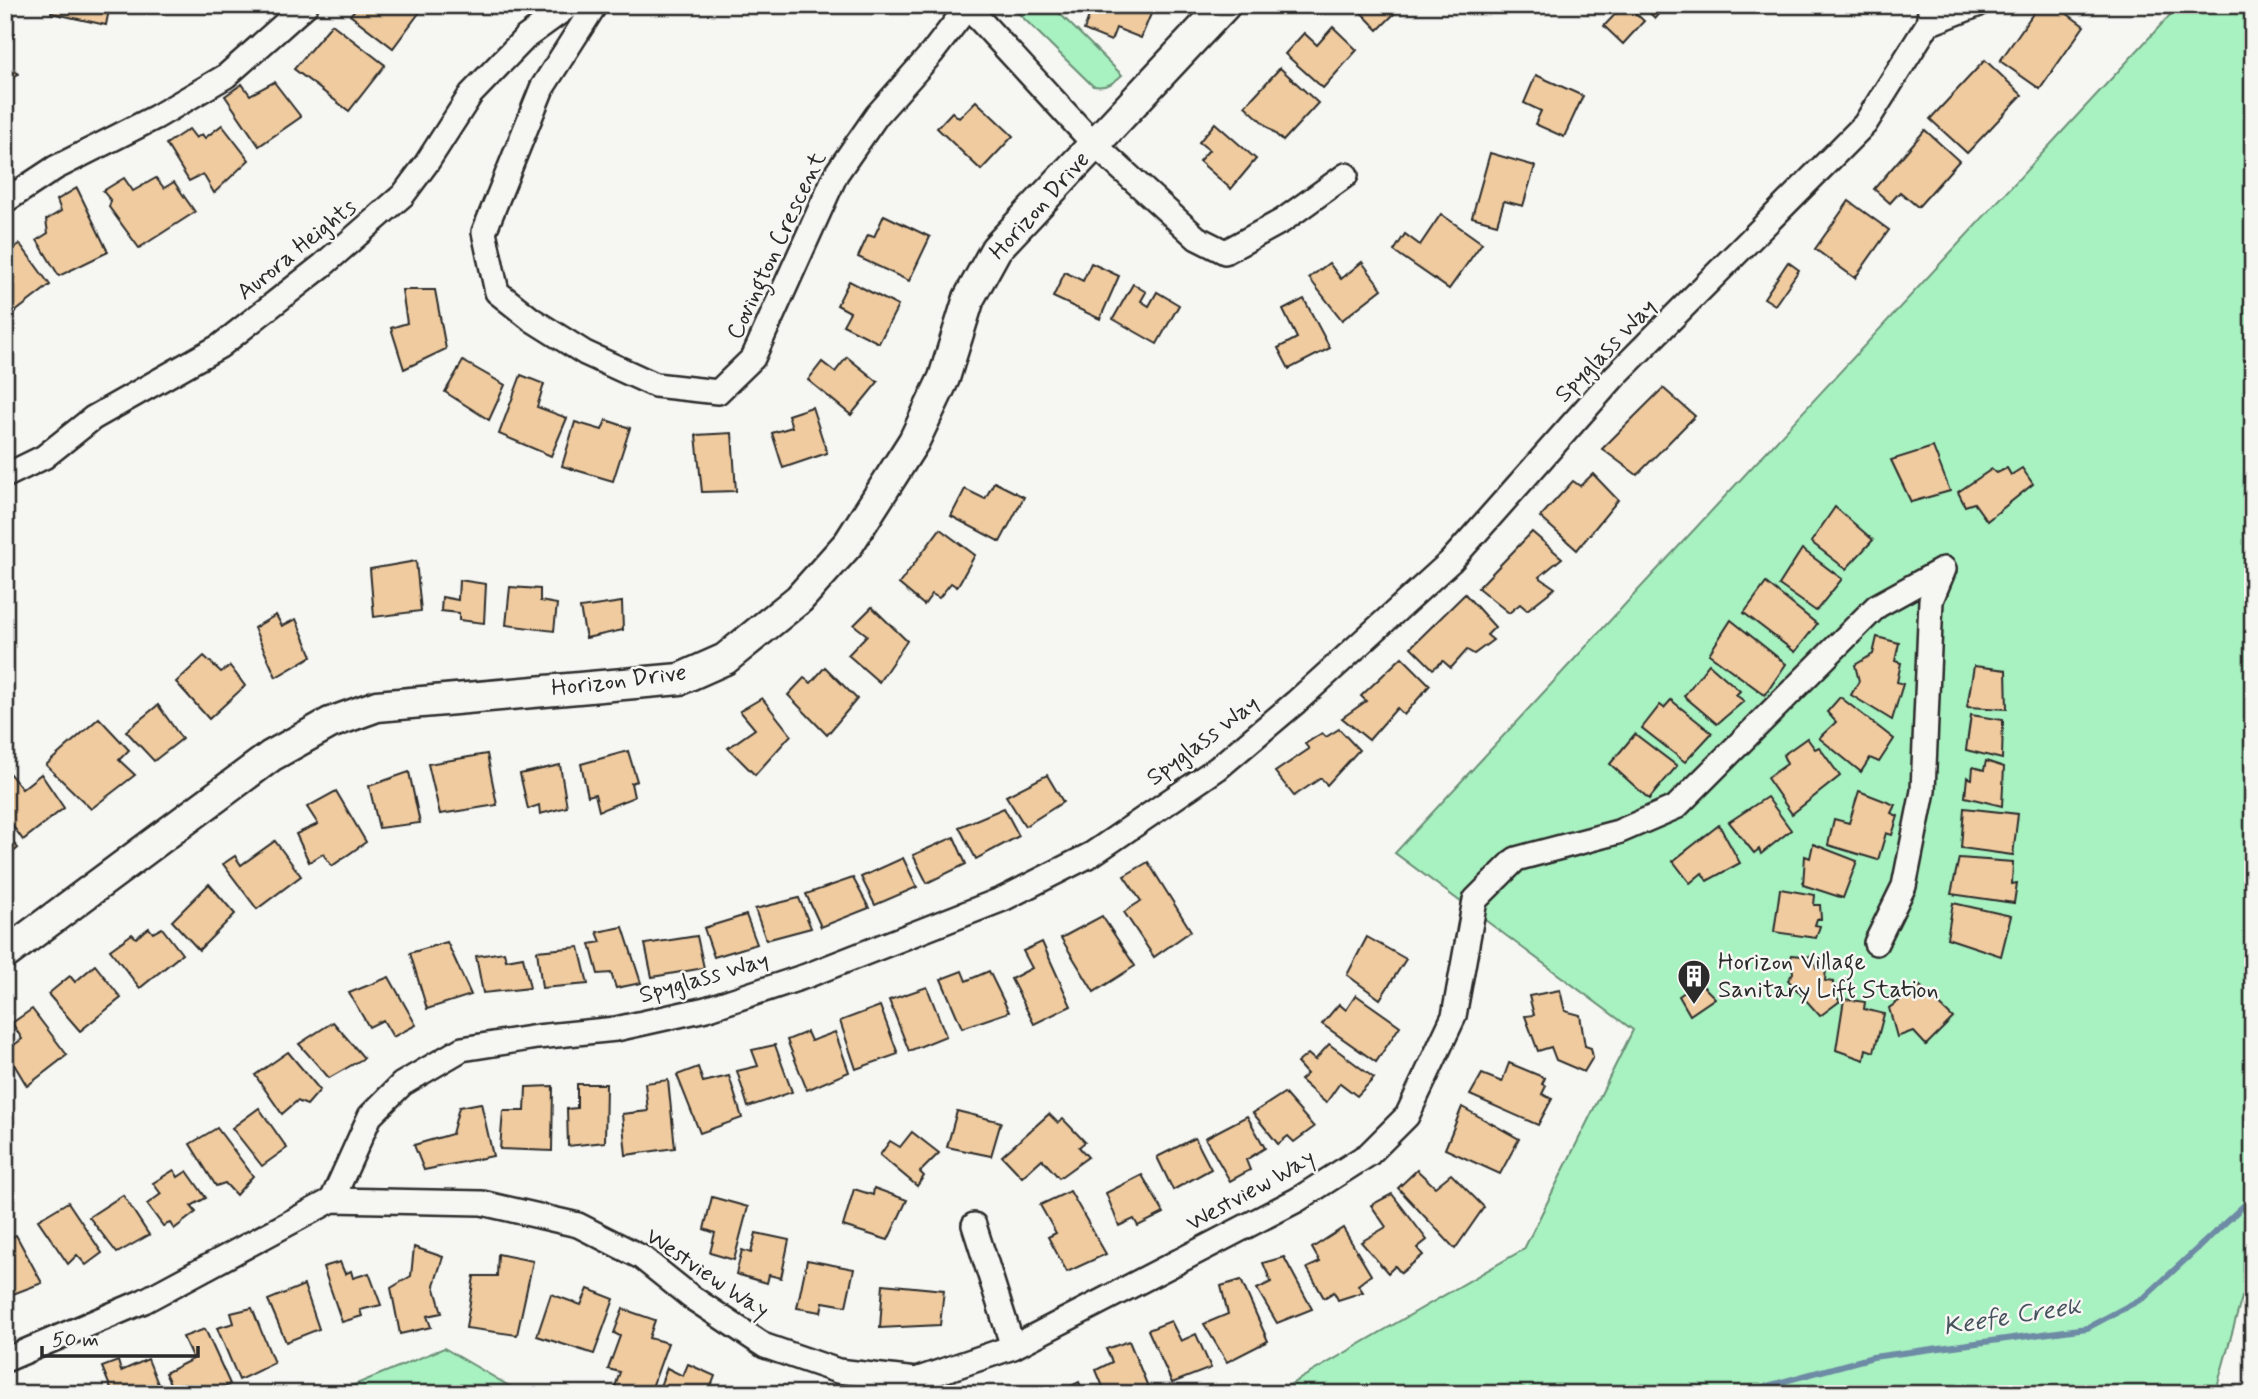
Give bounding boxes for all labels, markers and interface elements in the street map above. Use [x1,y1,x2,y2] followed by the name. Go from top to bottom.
[983,145,1097,267] street label: Horizon Drive
[720,147,837,346] street label: Covington Crescent
[231,192,364,308] street label: Aurora Heights
[1549,292,1663,410] street label: Spyglass Way
[550,657,688,705] street label: Horizon Drive
[1140,688,1266,794] street label: Spyglass Way
[636,945,772,1011] street label: Spyglass Way
[1718,947,1939,1006] place label: Horizon Village Sanitary Lift Station
[1675,957,1713,1006] building icon: Horizon Village Sanitary Lift Station
[1181,1143,1321,1239] street label: Westview Way
[639,1221,775,1327] street label: Westview Way
[1941,1289,2085,1345] water label: Keefe Creek
[42,1315,198,1359] scale bar
[52,1326,99,1354] text: 50 m

